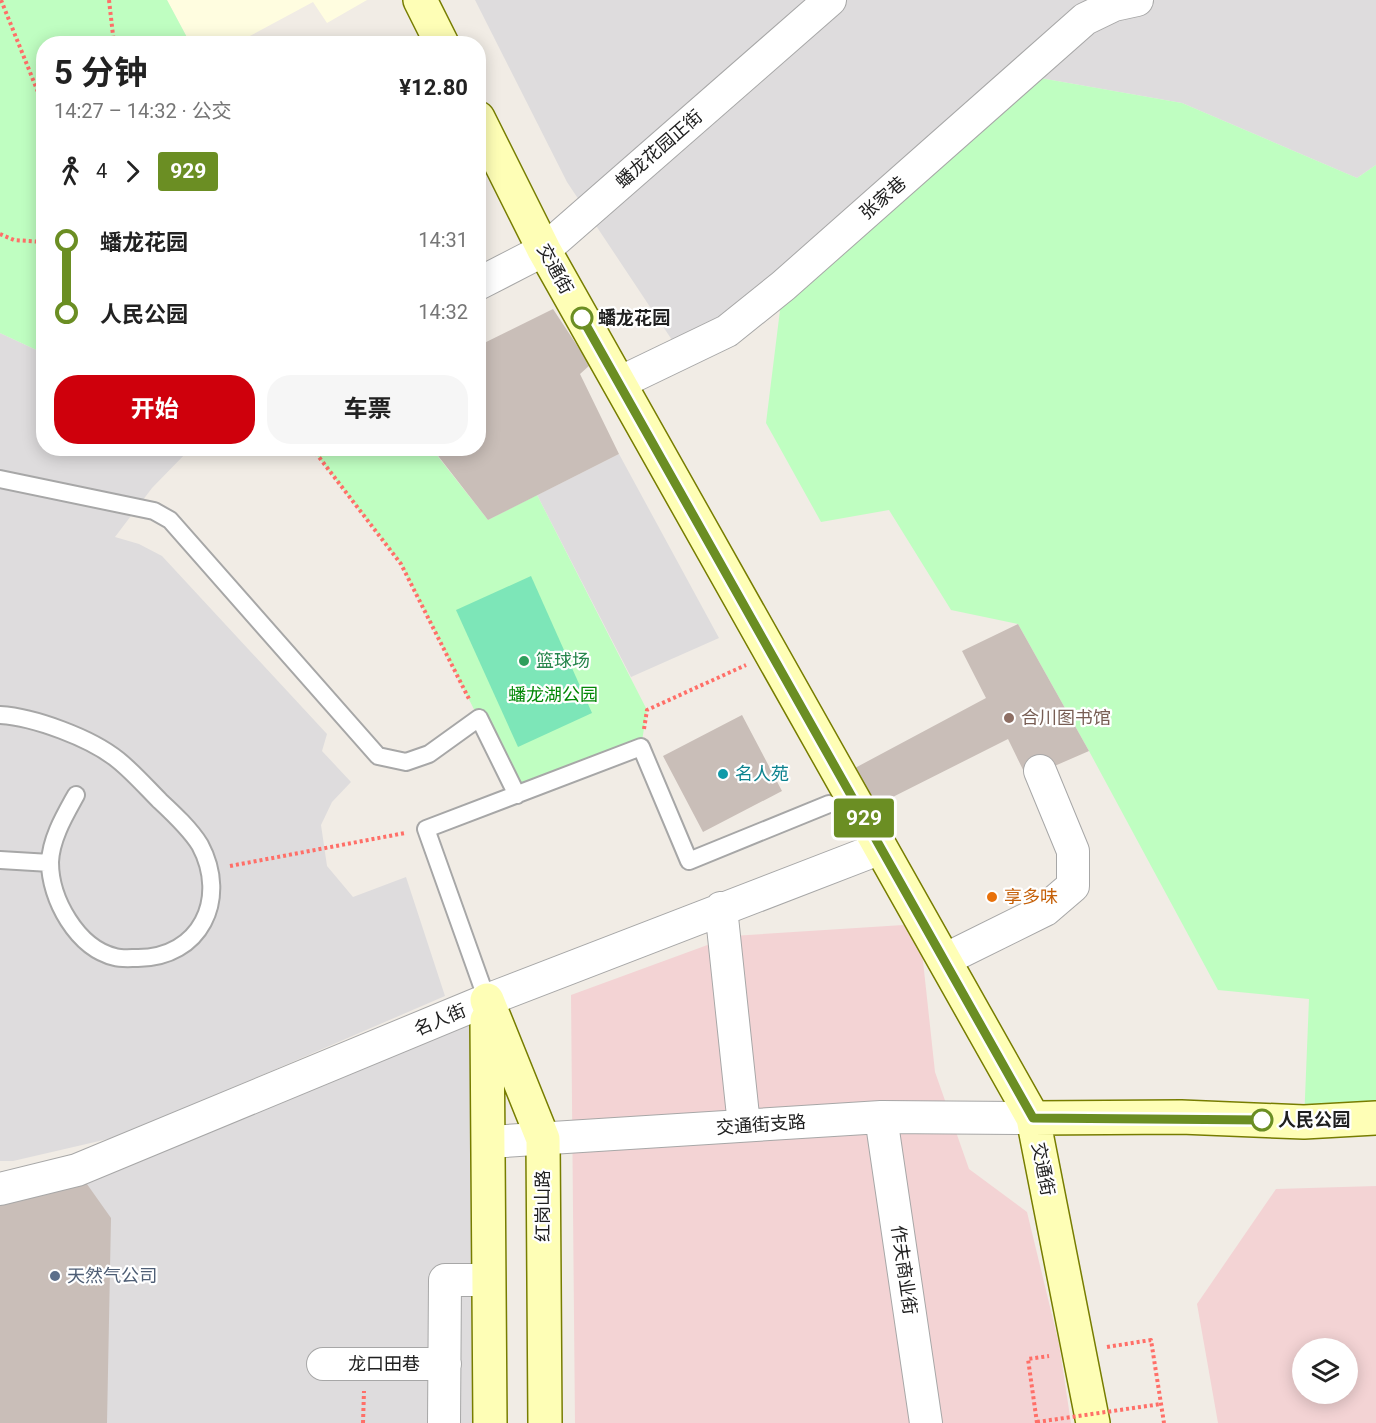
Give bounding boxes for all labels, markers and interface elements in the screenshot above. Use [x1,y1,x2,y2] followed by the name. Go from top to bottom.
[54,53,147,92] text: 5 分钟
[399,75,468,100] text: ¥12.80
[54,99,232,123] text: 14:27 – 14:32 · 公交
[611,105,706,192] street label: 蟠龙花园正街
[54,155,87,188] icon: walk
[116,155,149,188] icon: forward
[96,159,107,183] text: 4
[170,159,206,183] text: 929
[855,172,910,223] street label: 张家巷
[418,228,468,252] text: 14:31
[100,230,188,255] text: 蟠龙花园
[533,240,578,297] street label: 交通街
[418,300,468,324] text: 14:32
[100,302,188,327] text: 人民公园
[571,307,593,329] marker: 蟠龙花园
[598,307,670,328] place label: 蟠龙花园
[54,375,255,444] button: 开始
[267,375,468,444] button: 车票
[536,650,590,671] place label: 篮球场
[517,654,531,668] marker: 篮球场
[508,684,598,705] park label: 蟠龙湖公园
[1021,707,1111,728] place label: 合川图书馆
[1002,711,1016,725] marker: 合川图书馆
[735,763,789,784] place label: 名人苑
[716,767,730,781] marker: 名人苑
[830,798,898,838] line badge: 929
[846,806,882,830] text: 929
[1004,886,1058,907] place label: 享多味
[985,890,999,904] marker: 享多味
[411,999,469,1040] street label: 名人街
[1251,1109,1273,1131] marker: 人民公园
[1278,1109,1350,1130] place label: 人民公园
[715,1111,807,1138] street label: 交通街支路
[1028,1140,1059,1197] street label: 交通街
[532,1170,553,1242] street label: 红岗山路
[888,1224,921,1316] street label: 作夫商业街
[67,1265,157,1286] place label: 天然气公司
[48,1269,62,1283] marker: 天然气公司
[1292,1338,1358,1404] map controls
[1292,1338,1358,1404] button: layers
[348,1353,420,1374] street label: 龙口田巷

